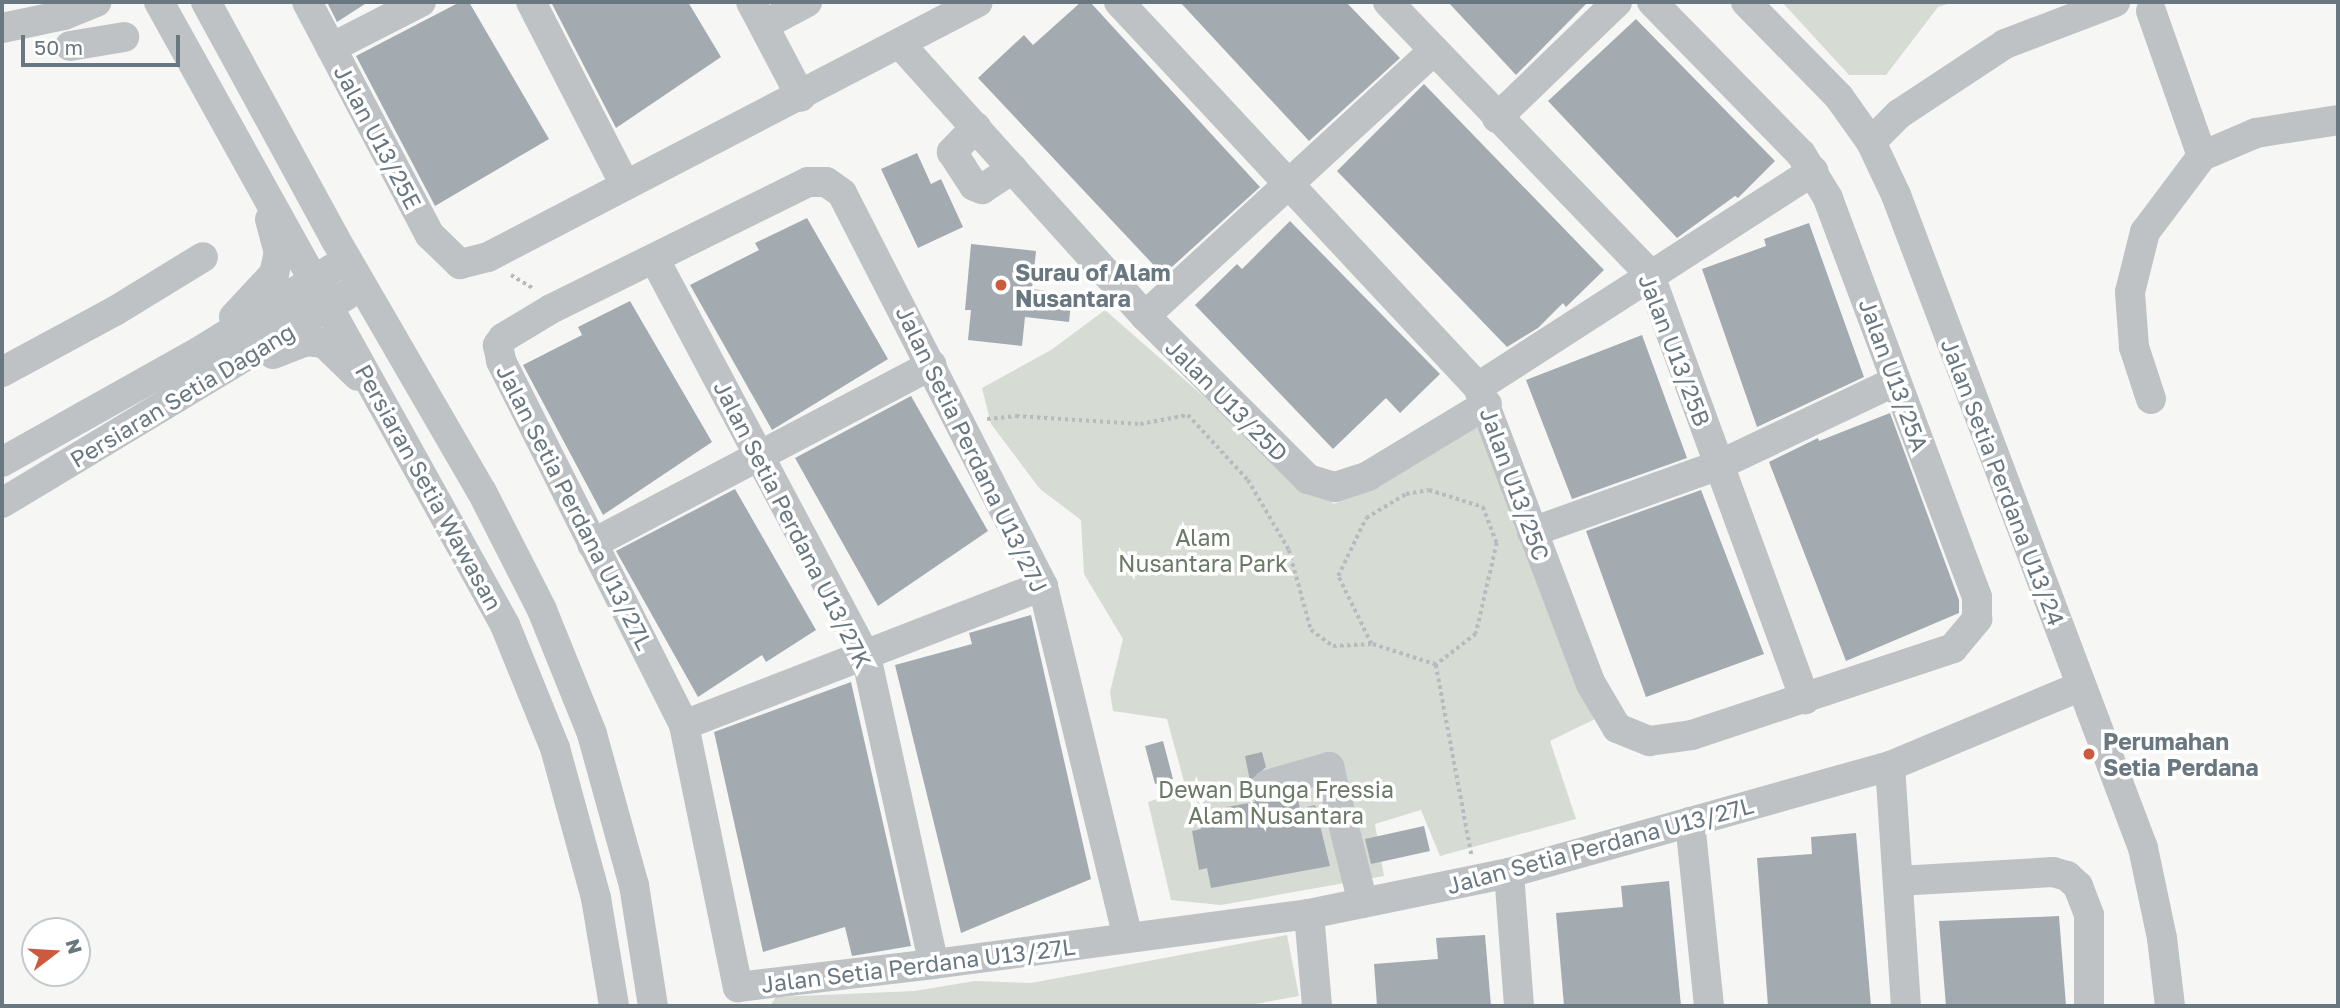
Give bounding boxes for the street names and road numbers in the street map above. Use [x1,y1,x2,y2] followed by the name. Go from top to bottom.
[328,60,428,214] street label: Jalan U13/25E
[1633,270,1717,430] street label: Jalan U13/25B
[1854,295,1934,455] street label: Jalan U13/25A
[890,301,1054,597] street label: Jalan Setia Perdana U13/27J
[65,317,299,473] street label: Persiaran Setia Dagang
[1160,333,1294,467] street label: Jalan U13/25D
[1935,335,2071,629] street label: Jalan Setia Perdana U13/24
[350,359,508,615] street label: Persiaran Setia Wawasan
[491,360,659,654] street label: Jalan Setia Perdana U13/27L
[708,376,878,672] street label: Jalan Setia Perdana U13/27K
[1475,404,1555,564] street label: Jalan U13/25C
[1444,791,1756,899] street label: Jalan Setia Perdana U13/27L
[759,932,1077,998] street label: Jalan Setia Perdana U13/27L

